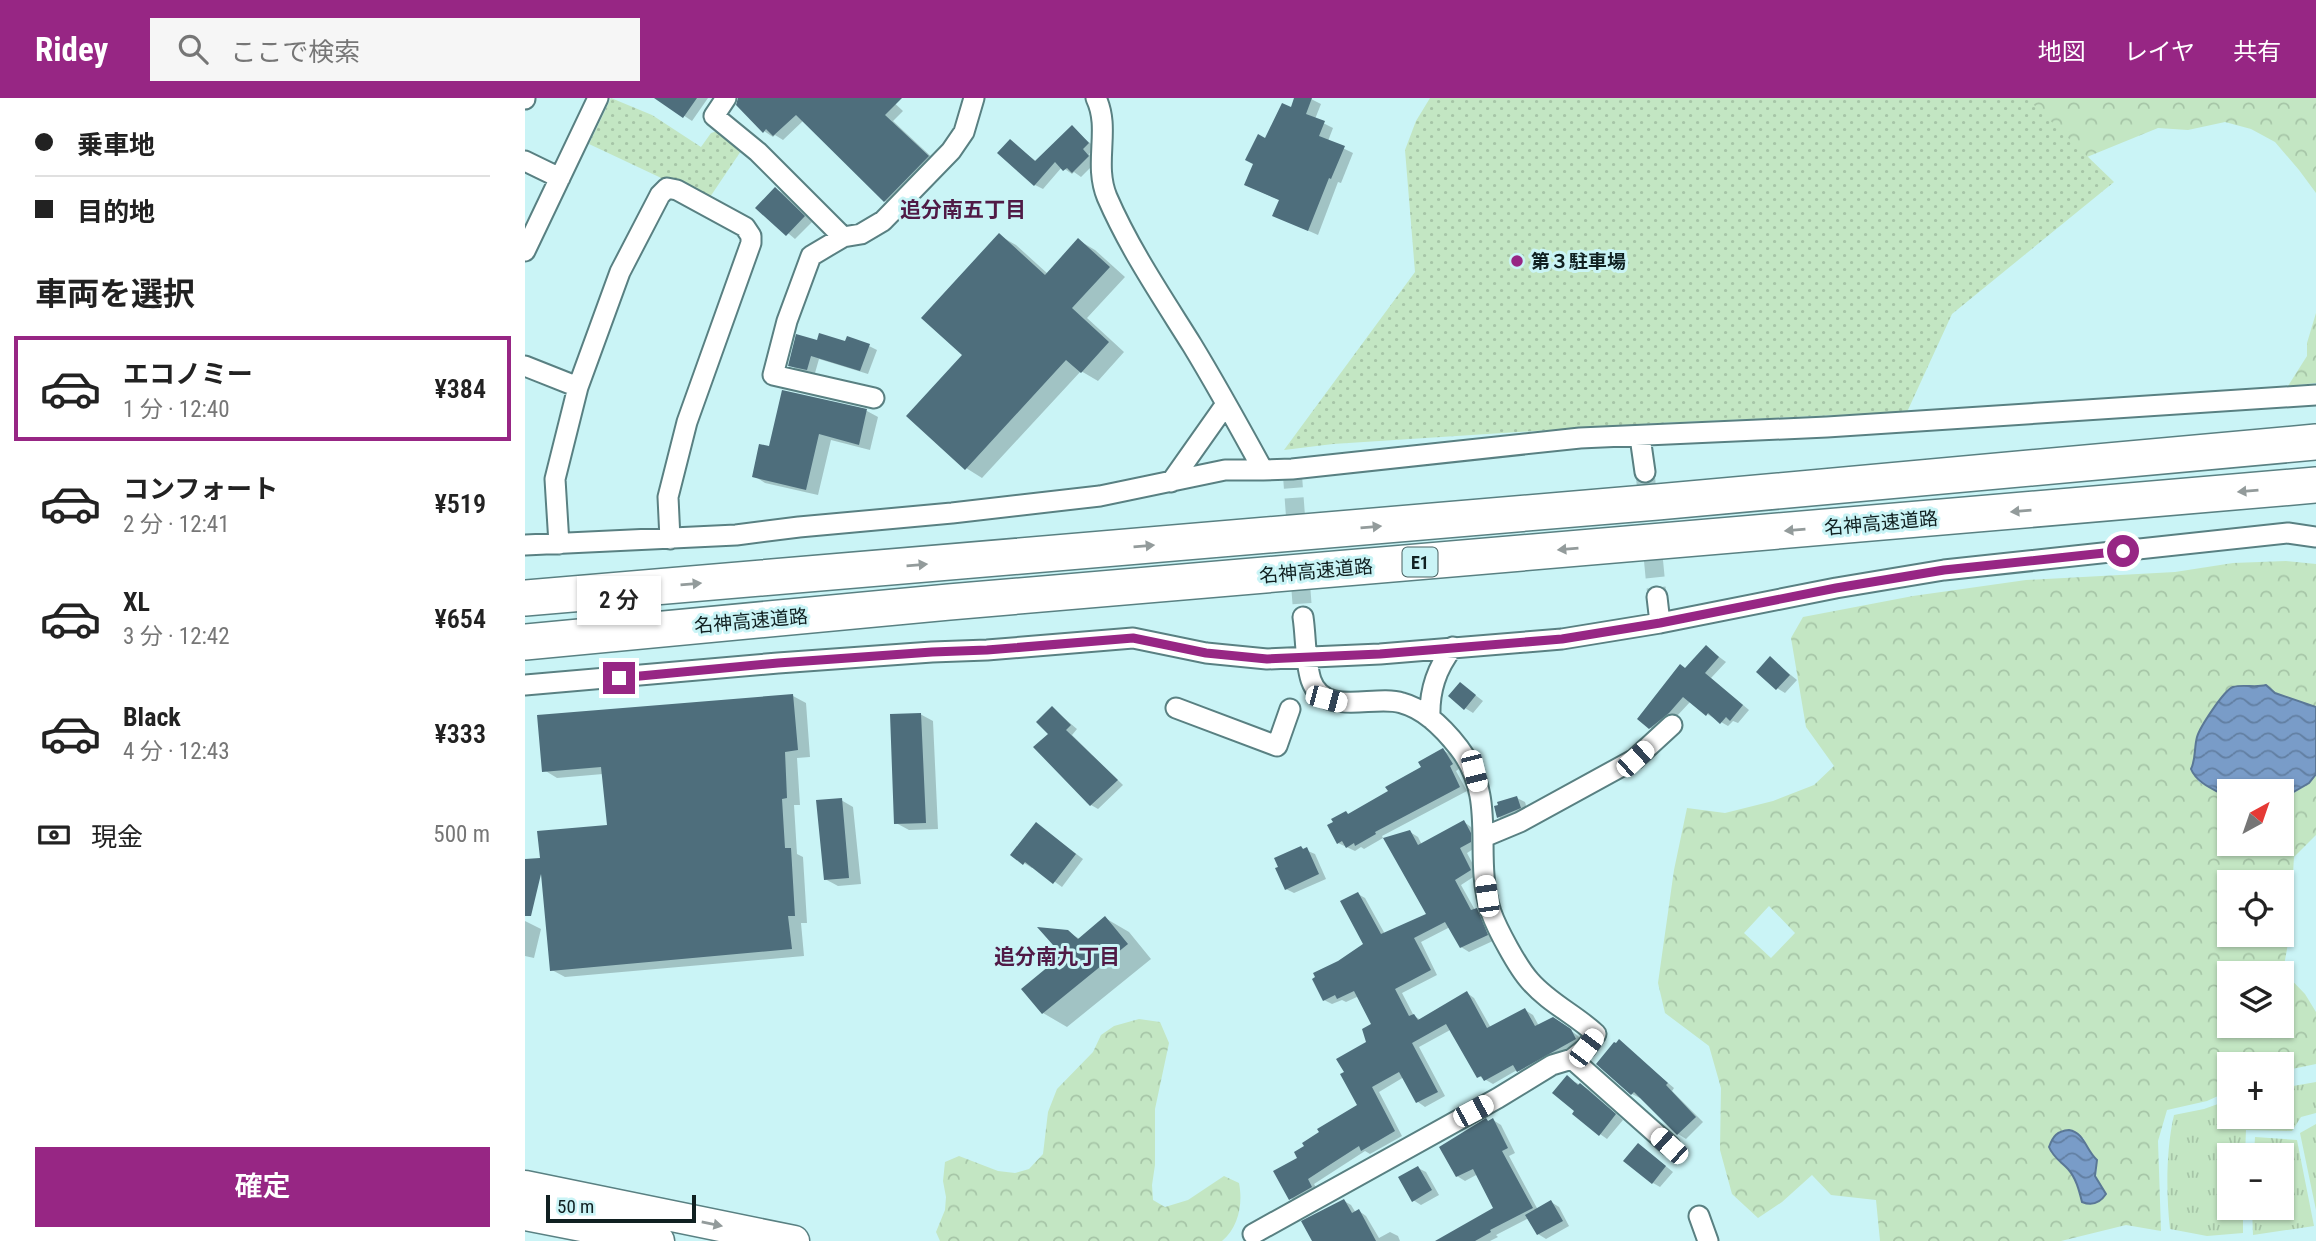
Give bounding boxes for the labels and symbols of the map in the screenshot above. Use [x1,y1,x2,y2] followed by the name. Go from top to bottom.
[900,198,1026,222] district label: 追分南五丁目
[1531,250,1626,273] place label: 第３駐車場
[1509,253,1525,269] marker: 第３駐車場
[2237,486,2259,497] one-way arrow
[2010,505,2032,516] one-way arrow
[1823,507,1939,539] street label: 名神高速道路
[1360,521,1382,532] one-way arrow
[1783,525,1805,536] one-way arrow
[2107,535,2139,567] route start
[1133,540,1155,551] one-way arrow
[1557,544,1579,555] one-way arrow
[1403,548,1437,576] road number: E1
[1258,555,1374,587] street label: 名神高速道路
[907,559,929,570] one-way arrow
[577,576,661,626] callout: 2 分
[680,578,702,589] one-way arrow
[693,605,809,637] street label: 名神高速道路
[603,662,635,694] route end
[1303,683,1350,715] car
[1613,737,1658,781] car
[1459,748,1490,794] car
[2217,779,2294,856] north arrow
[1474,874,1501,918] car
[994,945,1120,969] district label: 追分南九丁目
[1565,1025,1608,1071] car
[1450,1092,1497,1130] car
[1647,1124,1692,1168] car
[546,1192,697,1224] scale bar
[701,1219,723,1230] one-way arrow

